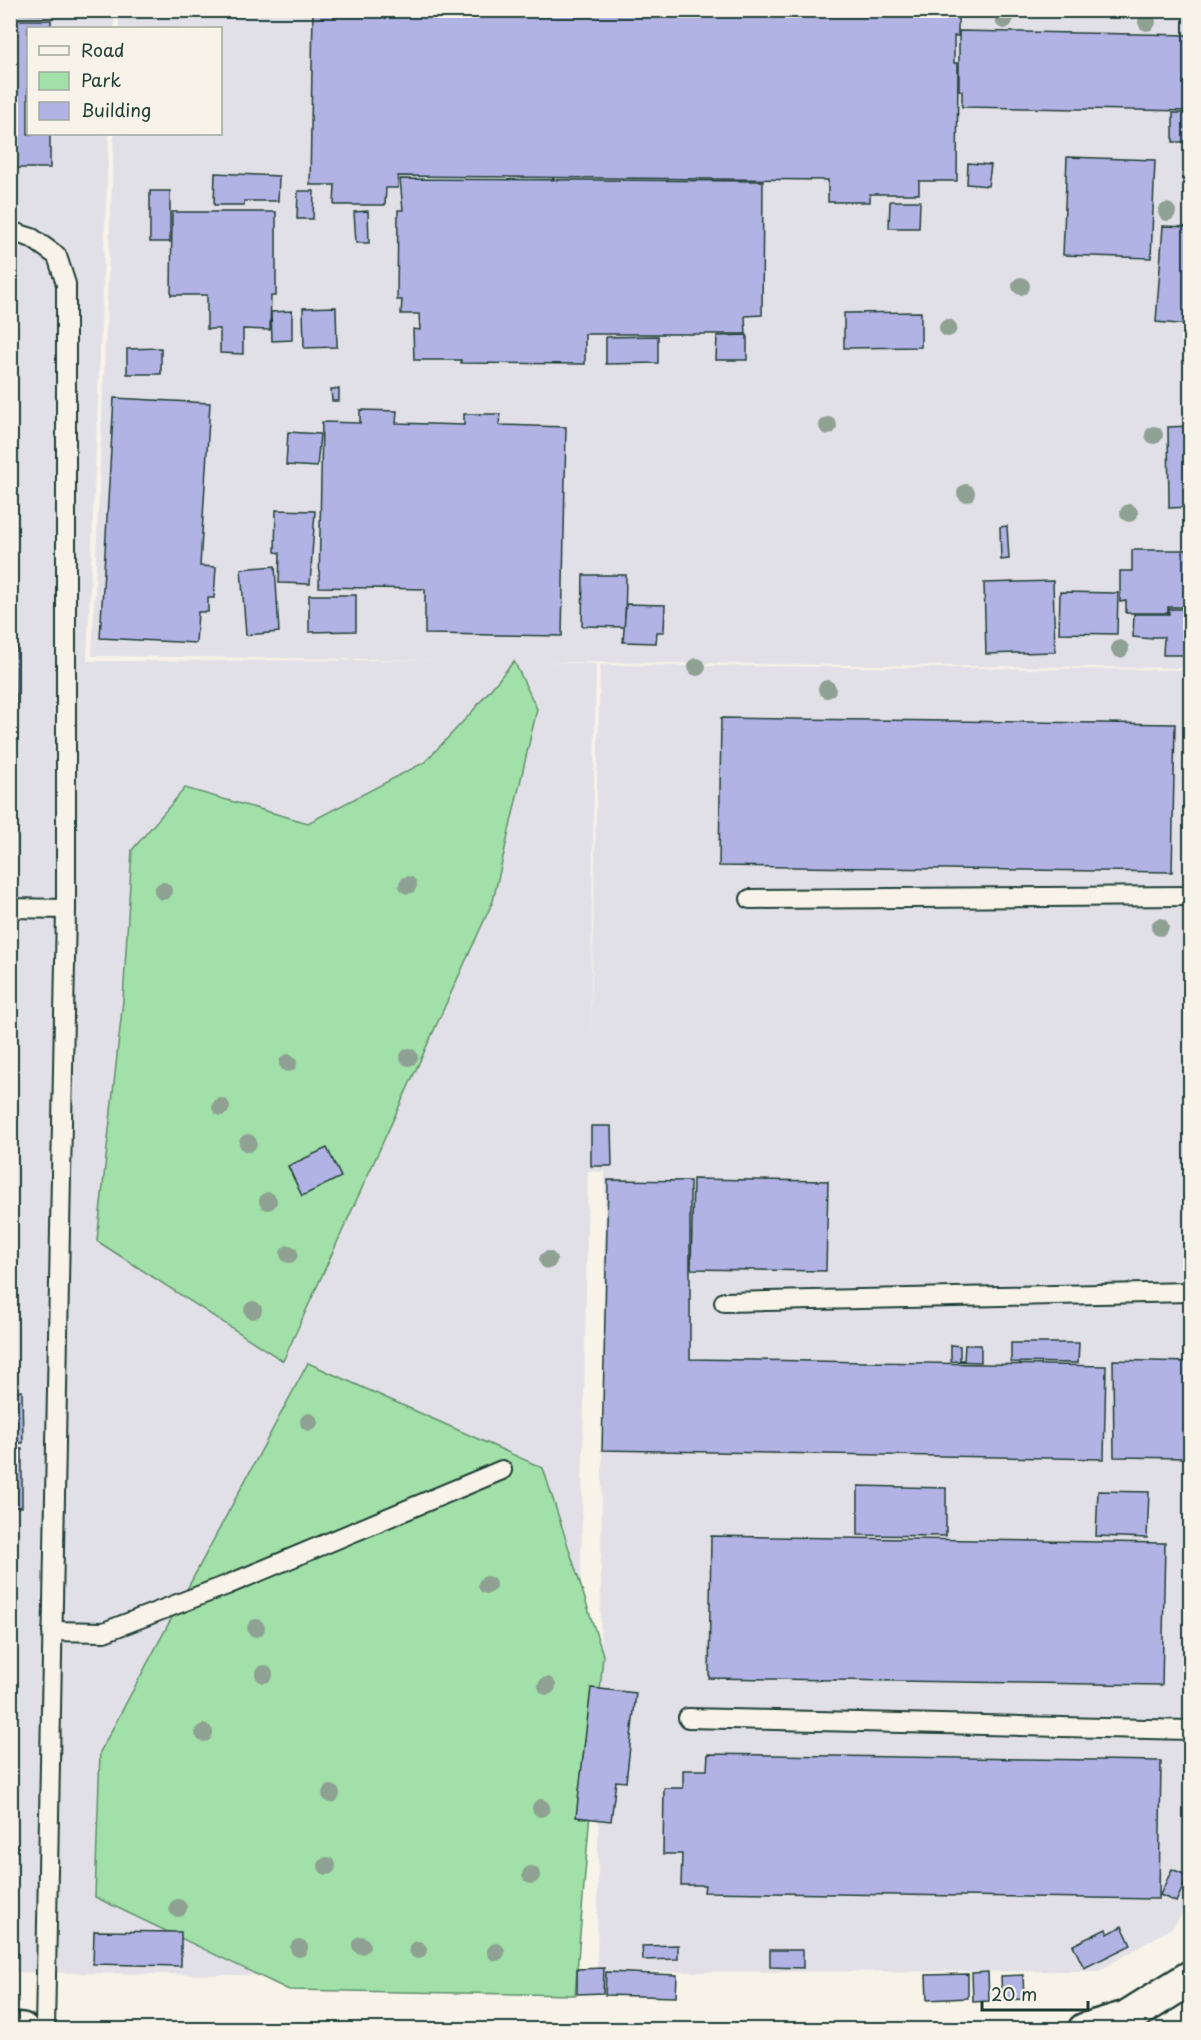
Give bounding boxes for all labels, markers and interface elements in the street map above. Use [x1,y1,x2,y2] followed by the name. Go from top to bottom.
[27,27,222,135] legend
[81,36,125,63] text: Road
[81,66,121,93] text: Park
[81,96,151,123] text: Building
[982,1974,1088,2012] scale bar
[991,1980,1037,2007] text: 20 m

